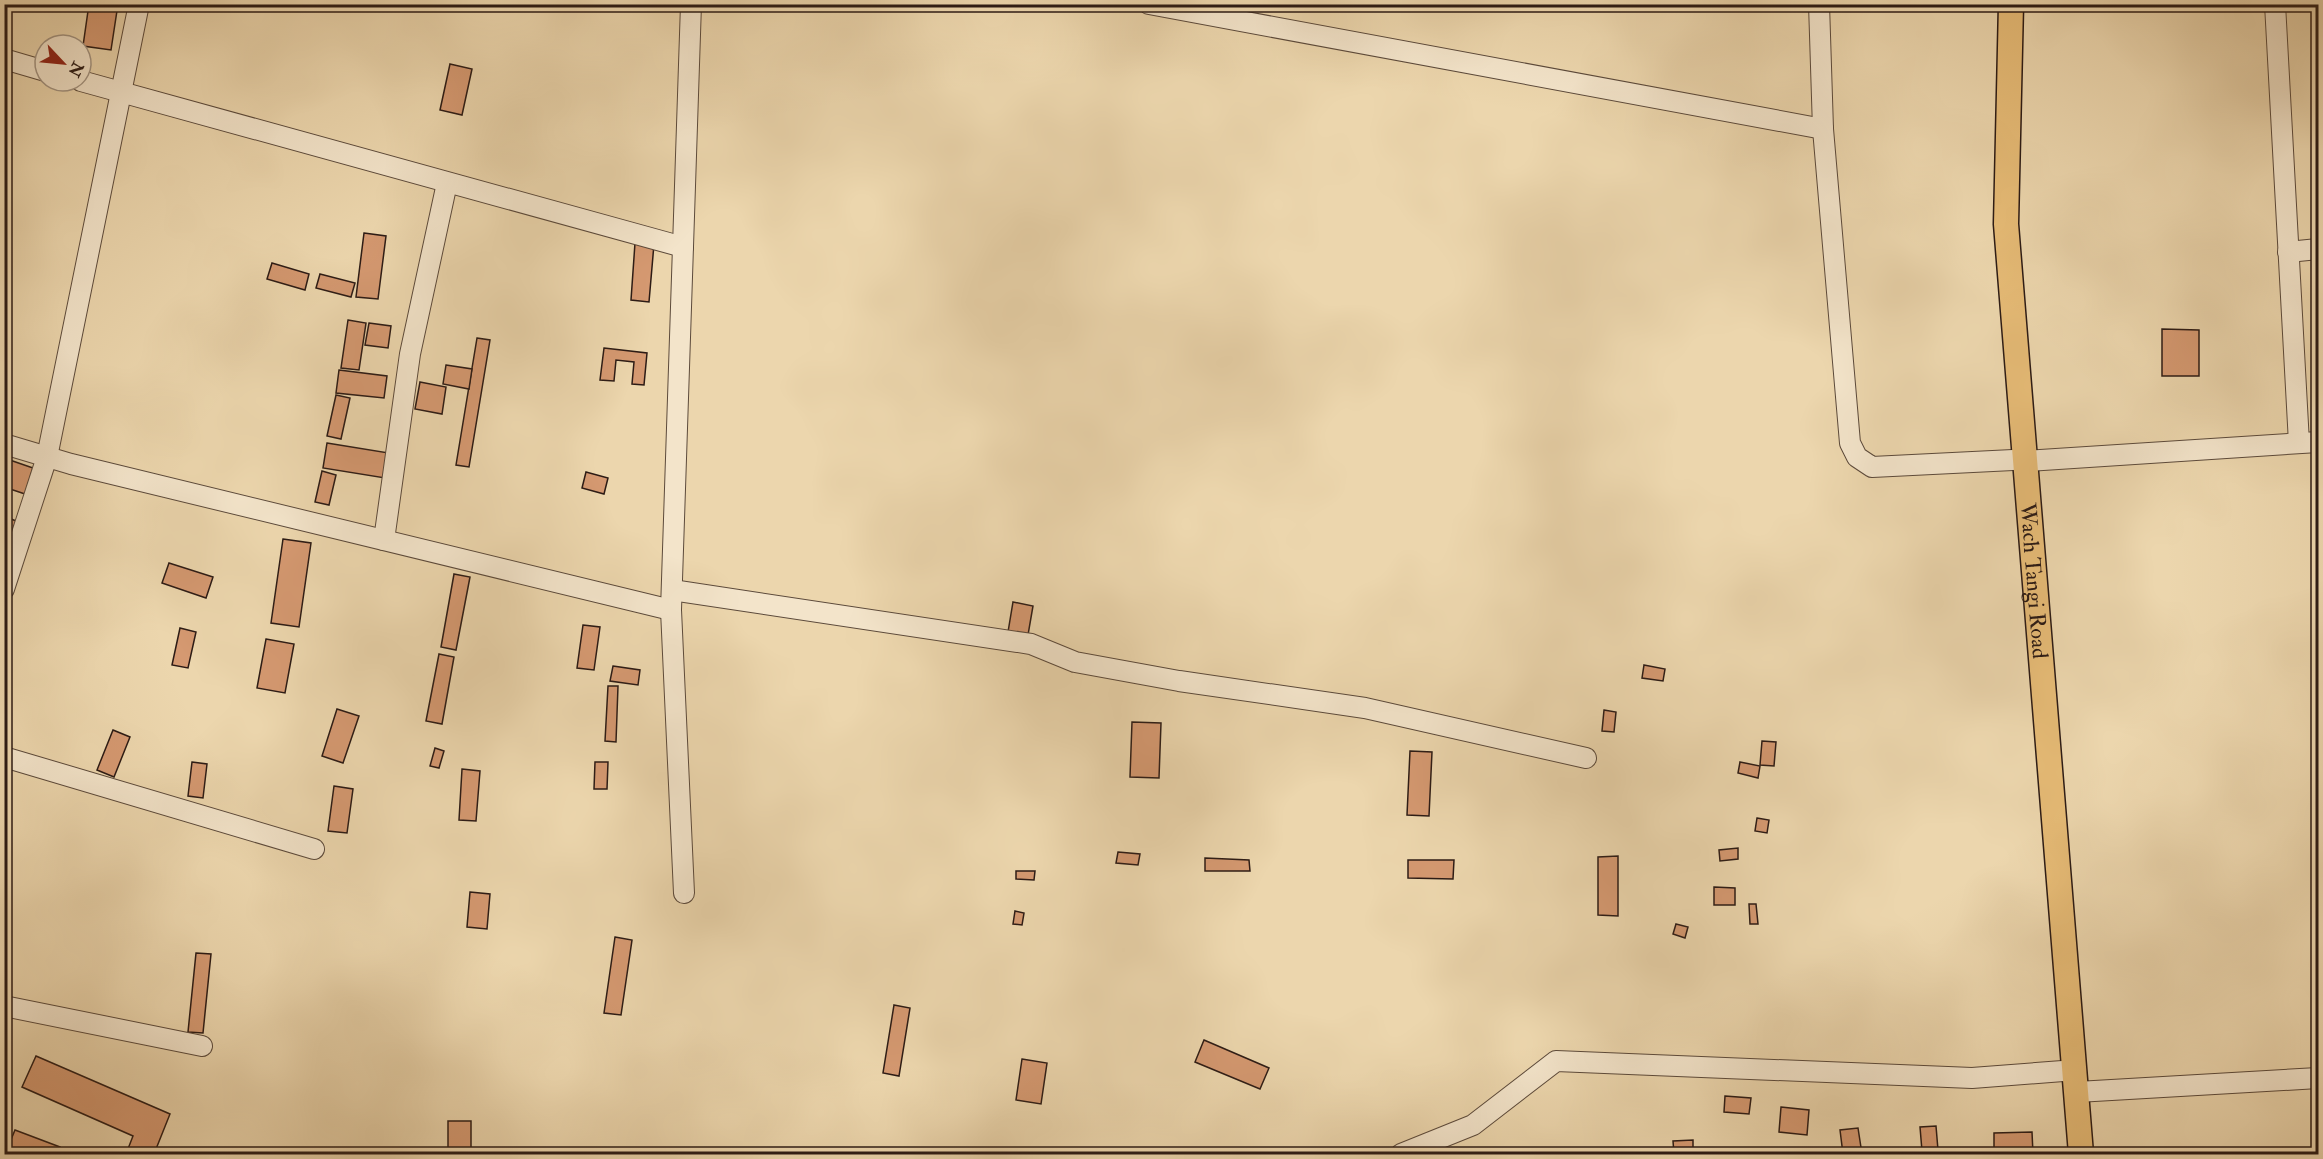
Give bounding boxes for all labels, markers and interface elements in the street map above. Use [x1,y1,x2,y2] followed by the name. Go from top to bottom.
[33,33,93,93] north arrow
[63,57,88,81] text: N
[2013,501,2054,660] street label: Wach Tangi Road

